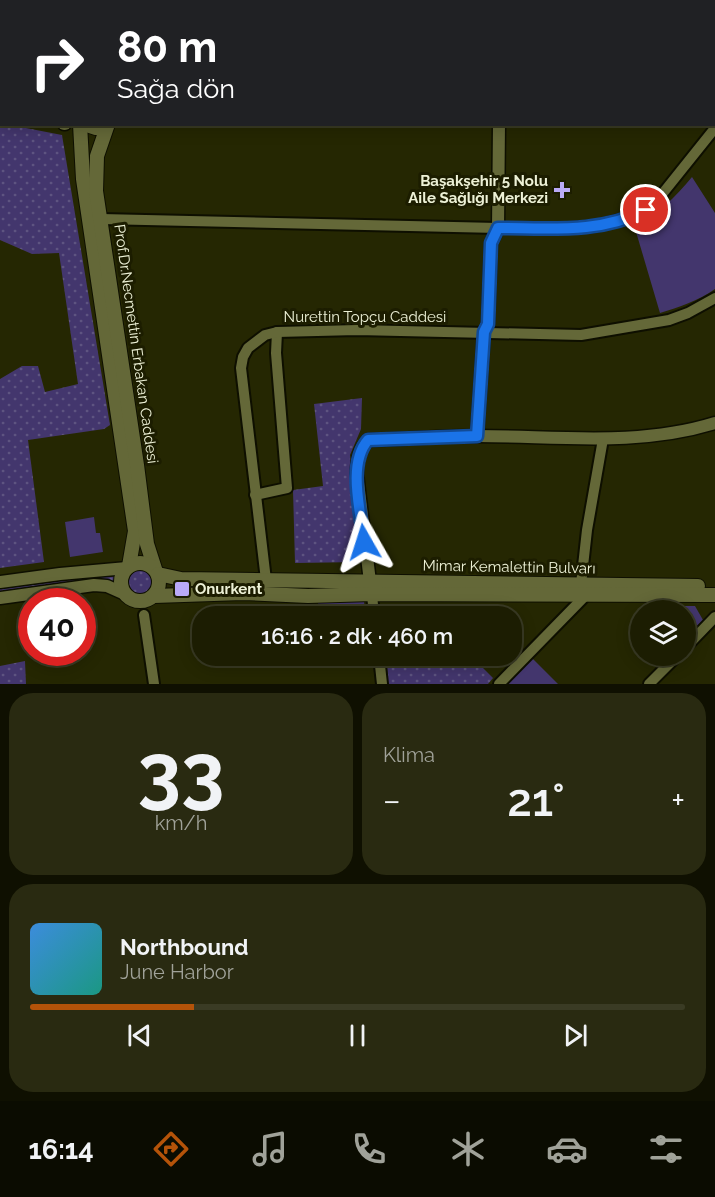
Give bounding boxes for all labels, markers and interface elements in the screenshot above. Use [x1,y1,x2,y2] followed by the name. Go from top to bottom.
[117,23,217,72] text: 80 m
[18,24,96,102] icon: right
[117,73,235,104] text: Sağa dön
[408,172,548,207] place label: Başakşehir 5 Nolu Aile Sağlığı Merkezi
[553,181,571,199] marker: Başakşehir 5 Nolu Aile Sağlığı Merkezi
[620,184,671,235] pin
[629,193,662,226] icon: arrive
[110,223,162,465] street label: Prof.Dr.Necmettin Erbakan Caddesi
[284,308,446,326] street label: Nurettin Topçu Caddesi
[332,510,396,574] position arrow
[422,556,596,578] street label: Mimar Kemalettin Bulvarı
[173,580,191,598] marker: Onurkent
[195,580,262,598] place label: Onurkent
[18,588,96,666] speed limit sign: 40
[630,600,696,666] map controls
[630,600,696,666] button: layers
[261,623,453,649] text: 16:16 · 2 dk · 460 m
[137,726,225,817] text: 33
[383,743,435,767] text: Klima
[507,774,565,827] text: 21°
[383,781,401,820] text: −
[671,781,685,820] text: +
[155,811,207,835] text: km/h
[120,934,249,960] text: Northbound
[120,960,234,984] text: June Harbor
[123,1019,156,1052] icon: previous
[341,1019,374,1052] icon: pause
[559,1019,592,1052] icon: next
[150,1128,192,1170] icon: directions
[249,1128,291,1170] icon: music
[348,1128,390,1170] icon: phone
[447,1128,489,1170] icon: climate
[546,1128,588,1170] icon: car
[645,1128,687,1170] icon: filters
[28,1134,94,1165] text: 16:14

